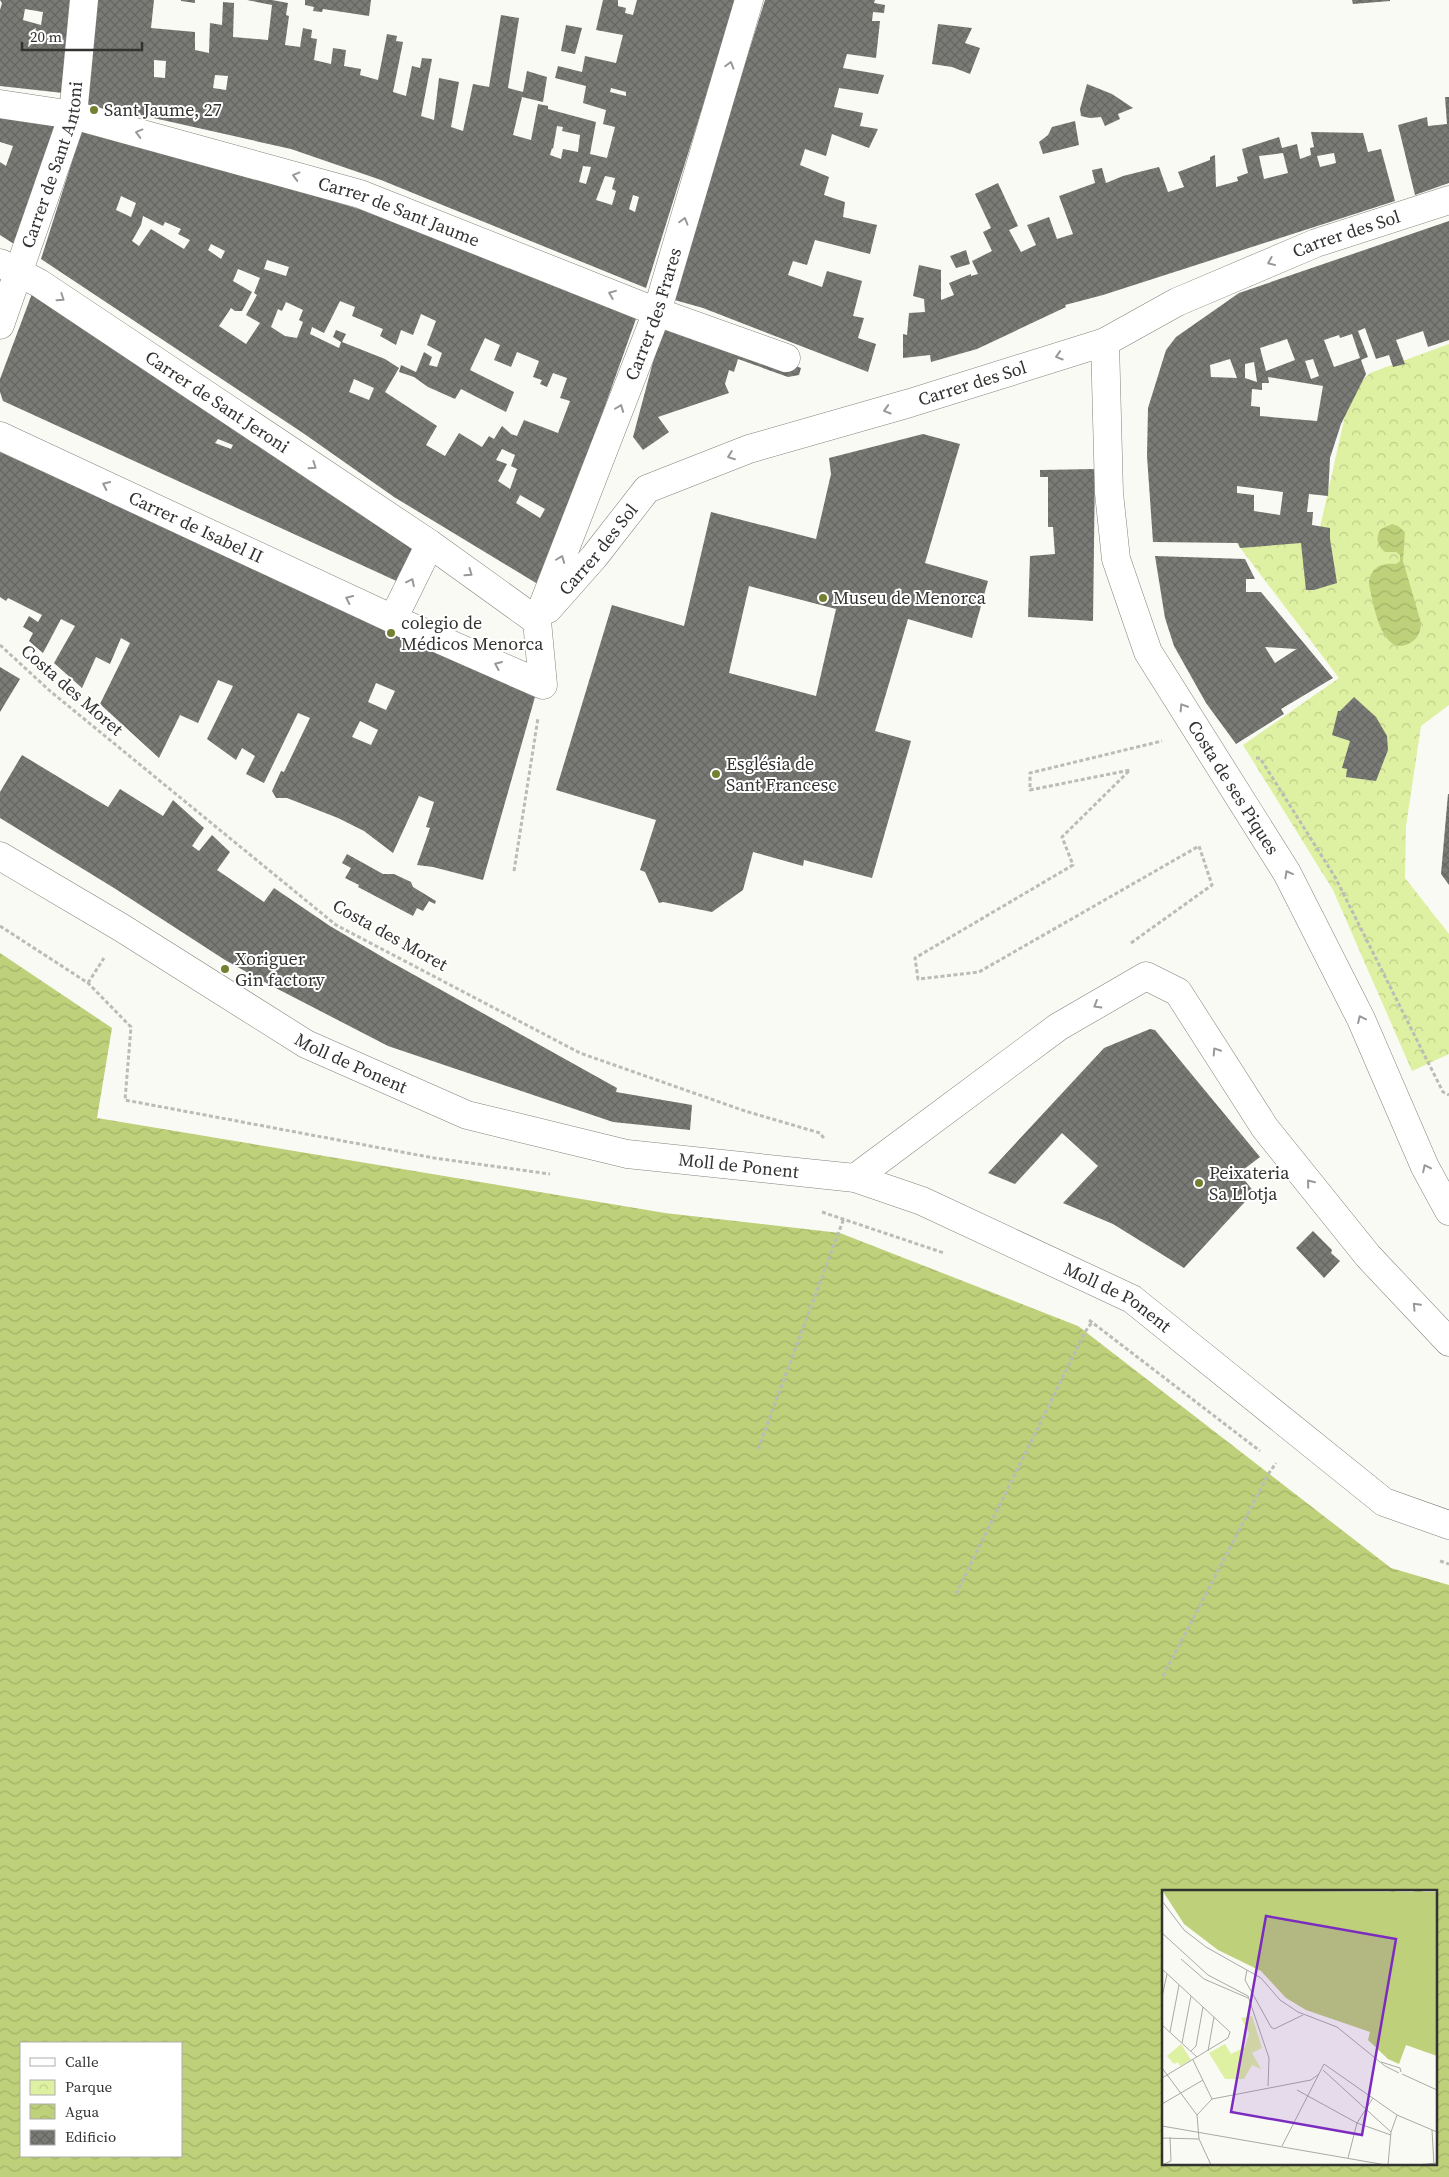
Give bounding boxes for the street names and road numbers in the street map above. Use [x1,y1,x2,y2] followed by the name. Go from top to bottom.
[15,80,88,252] street label: Carrer de Sant Antoni
[316,170,484,252] street label: Carrer de Sant Jaume
[1288,204,1403,264] street label: Carrer des Sol
[619,245,687,384] street label: Carrer des Frares
[140,344,294,459] street label: Carrer de Sant Jeroni
[915,354,1030,412] street label: Carrer des Sol
[125,485,267,569] street label: Carrer de Isabel II
[553,498,643,601] street label: Carrer des Sol
[16,638,129,741] street label: Costa des Moret
[1182,715,1286,860] street label: Costa de ses Piques
[328,893,452,977] street label: Costa des Moret
[290,1027,411,1099] street label: Moll de Ponent
[677,1146,800,1184] street label: Moll de Ponent
[1060,1256,1177,1338] street label: Moll de Ponent

